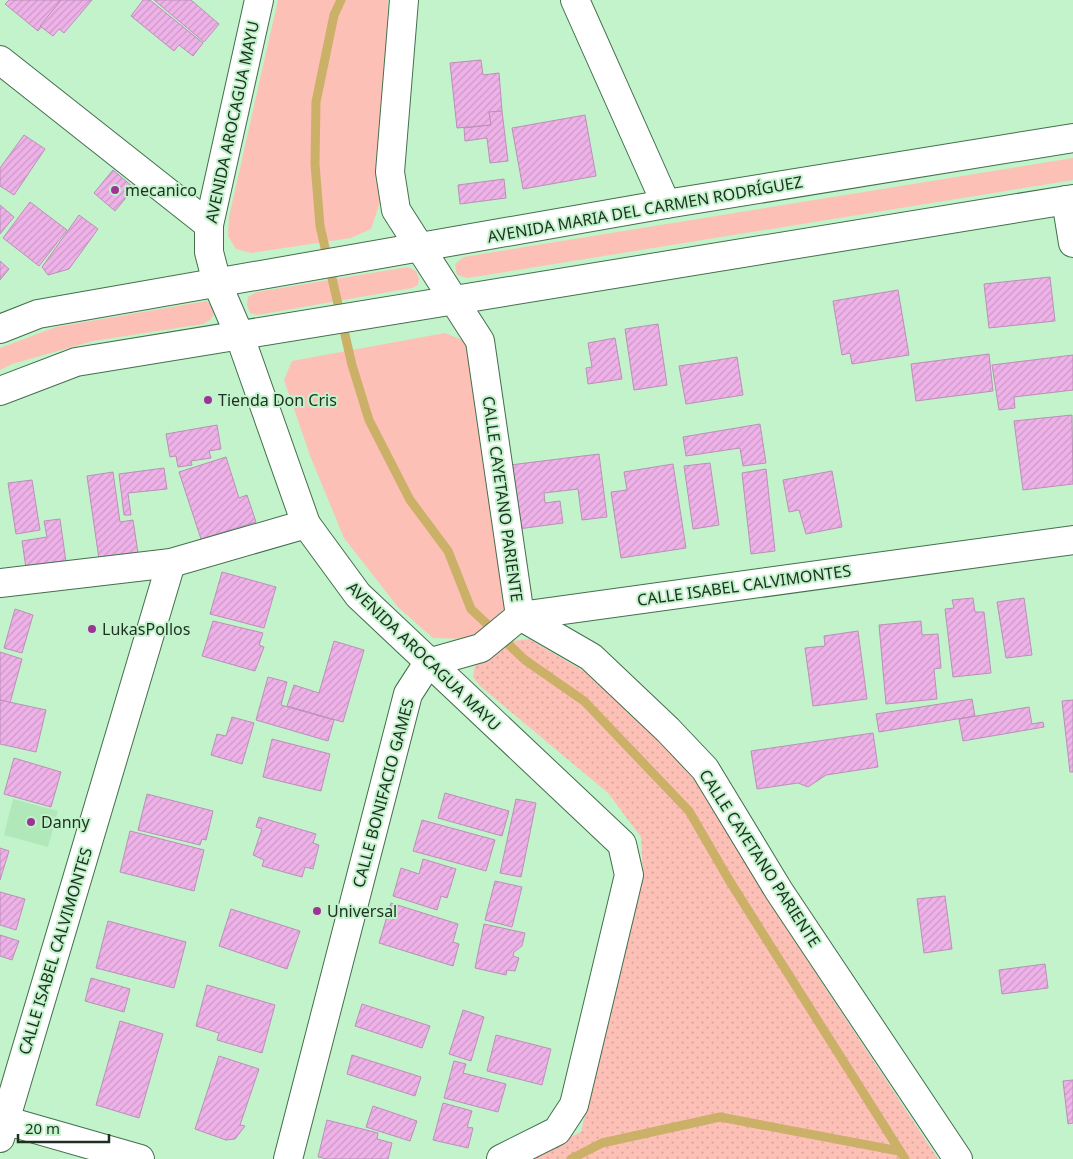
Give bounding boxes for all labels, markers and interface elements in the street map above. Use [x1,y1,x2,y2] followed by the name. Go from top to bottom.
[200,19,264,225] street label: AVENIDA AROCAGUA MAYU
[486,170,804,248] street label: AVENIDA MARIA DEL CARMEN RODRÍGUEZ
[125,179,197,201] place label: mecanico
[109,184,121,196] marker: mecanico
[218,389,337,411] place label: Tienda Don Cris
[202,394,214,406] marker: Tienda Don Cris
[478,395,528,603] street label: CALLE CAYETANO PARIENTE
[636,559,852,611] street label: CALLE ISABEL CALVIMONTES
[342,576,506,736] street label: AVENIDA AROCAGUA MAYU
[102,618,190,640] place label: LukasPollos
[86,623,98,635] marker: LukasPollos
[347,696,419,890] street label: CALLE BONIFACIO GAMES
[694,765,826,951] street label: CALLE CAYETANO PARIENTE
[41,811,90,833] place label: Danny
[25,816,37,828] marker: Danny
[13,844,97,1057] street label: CALLE ISABEL CALVIMONTES
[327,900,397,922] place label: Universal
[311,905,323,917] marker: Universal
[18,1112,109,1144] scale bar
[25,1118,60,1138] text: 20 m

